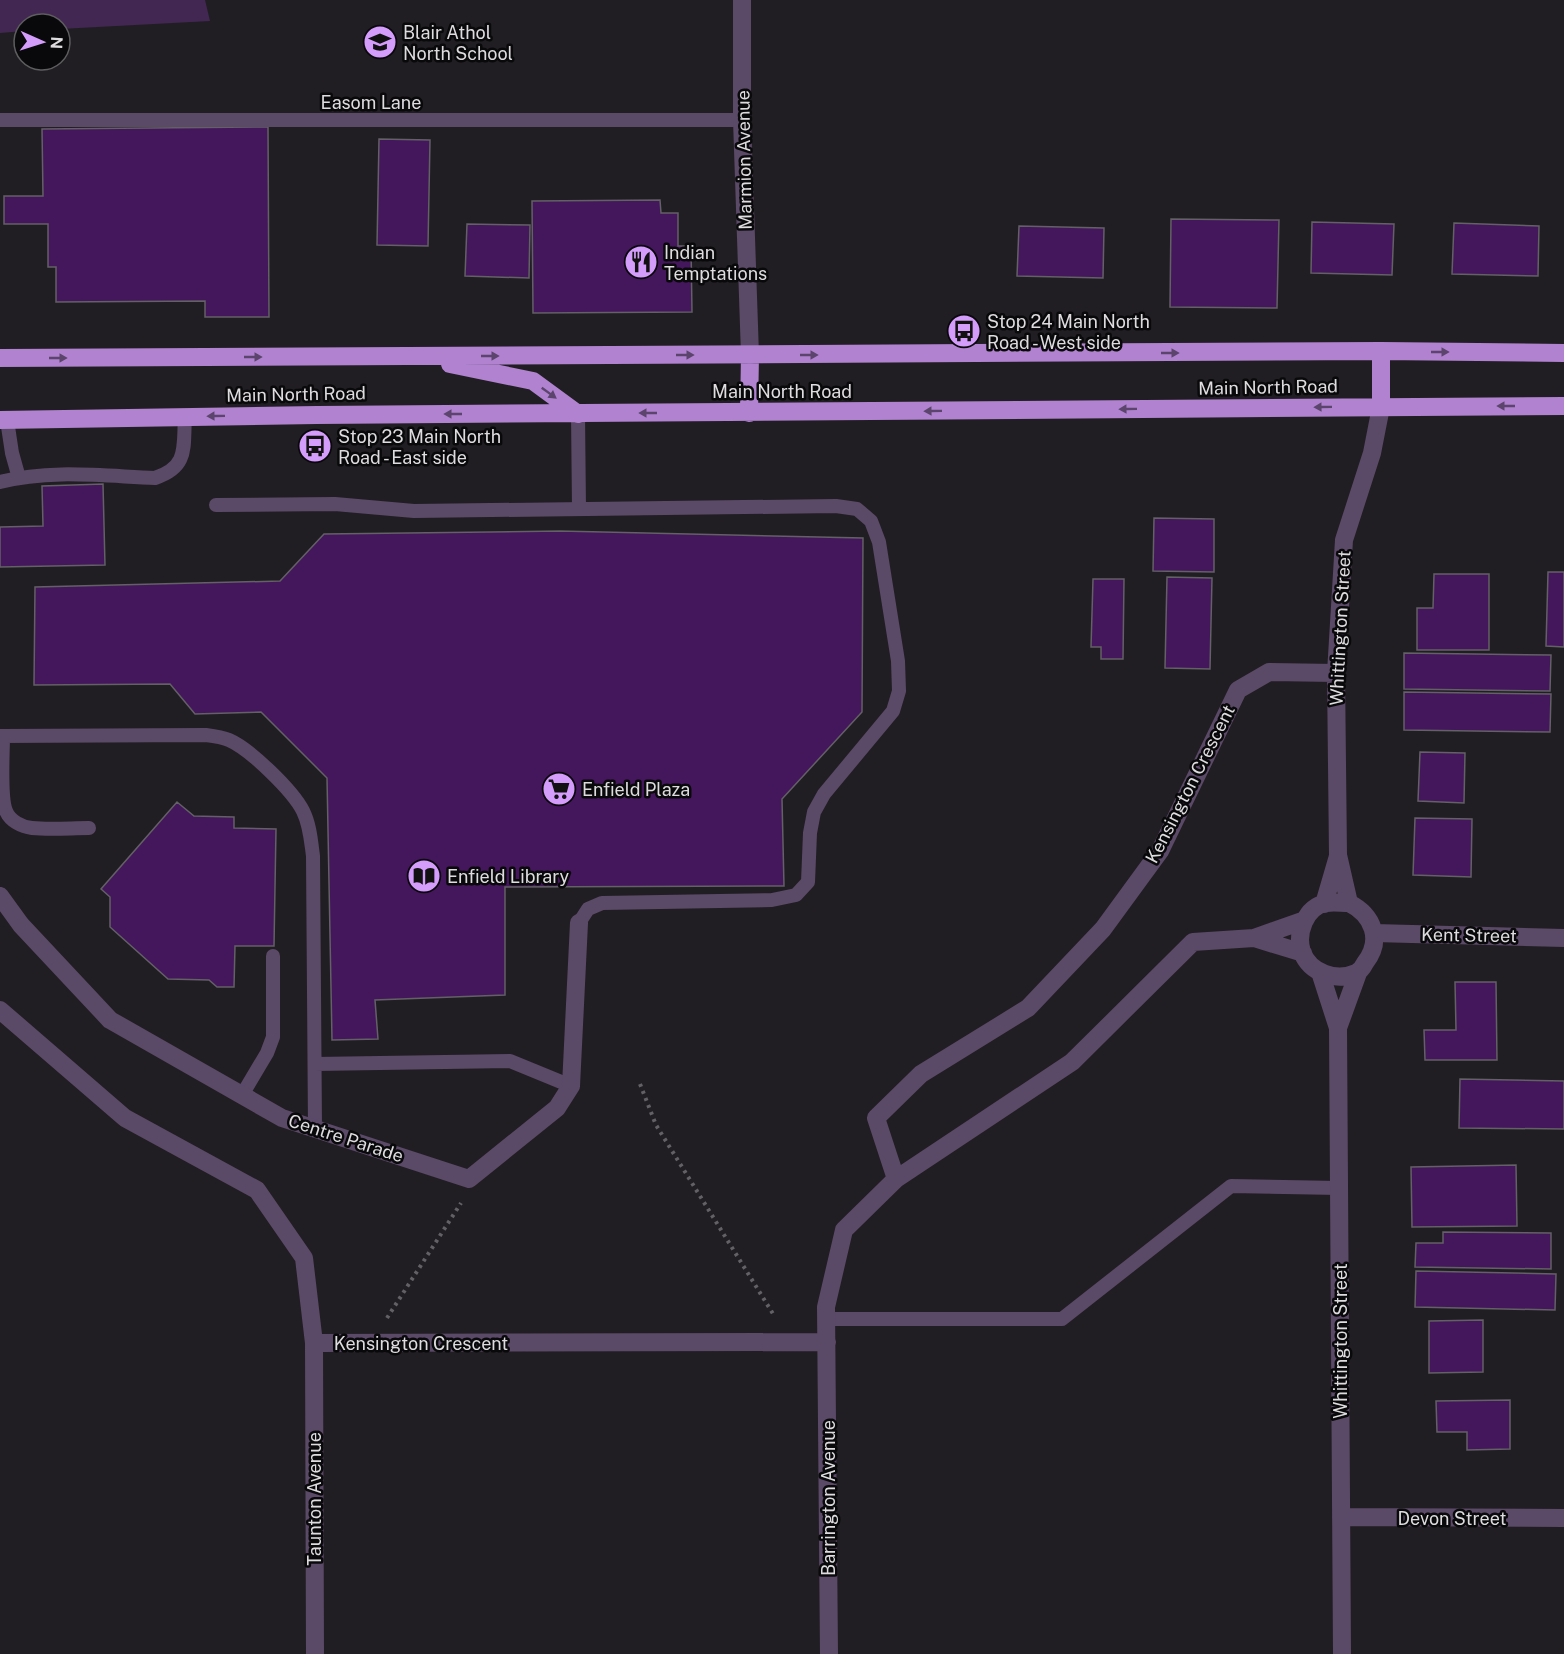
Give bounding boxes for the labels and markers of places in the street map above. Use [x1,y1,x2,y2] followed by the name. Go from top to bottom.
[403,22,513,64] place label: Blair Athol North School
[362,24,398,60] school or university icon: Blair Athol North School
[664,242,767,284] place label: Indian Temptations
[623,244,659,280] restaurant icon: Indian Temptations
[987,311,1150,353] place label: Stop 24 Main North Road - West side
[946,313,982,349] bus stop icon: Stop 24 Main North Road - West side
[338,426,501,468] place label: Stop 23 Main North Road - East side
[297,428,333,464] bus stop icon: Stop 23 Main North Road - East side
[541,771,577,807] supermarket icon: Enfield Plaza
[582,779,690,800] place label: Enfield Plaza
[406,858,442,894] library icon: Enfield Library
[447,866,569,887] place label: Enfield Library

